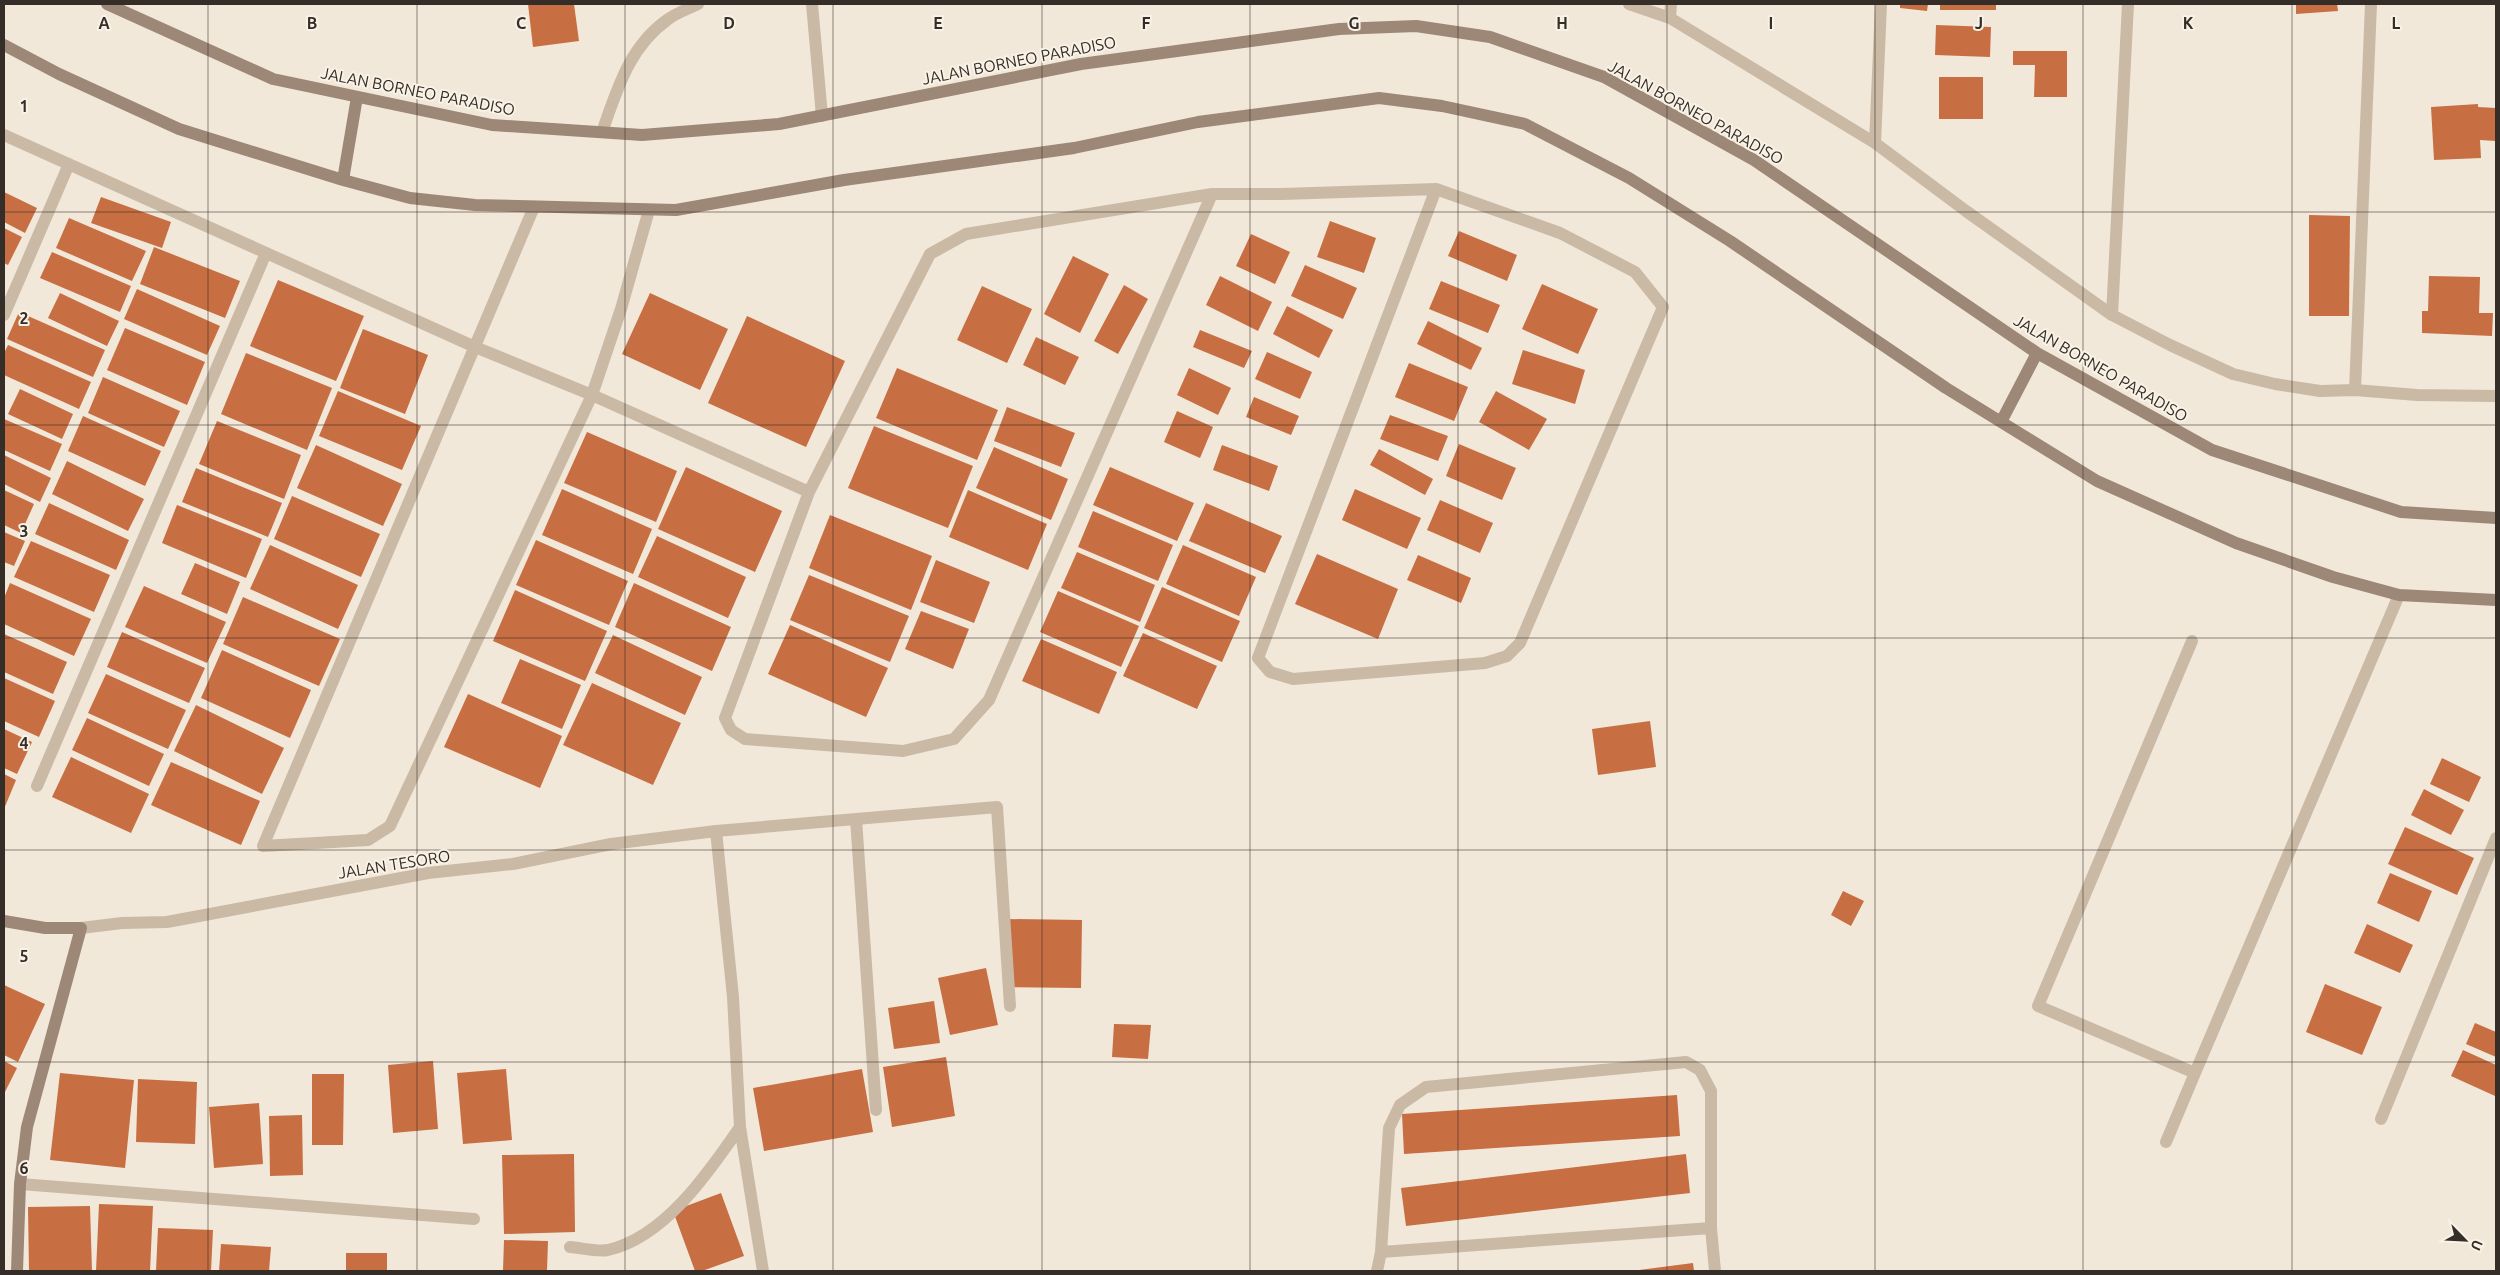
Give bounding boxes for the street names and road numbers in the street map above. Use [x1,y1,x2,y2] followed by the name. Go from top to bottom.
[920,32,1118,88] street label: JALAN BORNEO PARADISO
[1605,56,1787,168] street label: JALAN BORNEO PARADISO
[319,63,517,119] street label: JALAN BORNEO PARADISO
[2011,311,2191,425] street label: JALAN BORNEO PARADISO
[337,846,451,882] street label: JALAN TESORO

